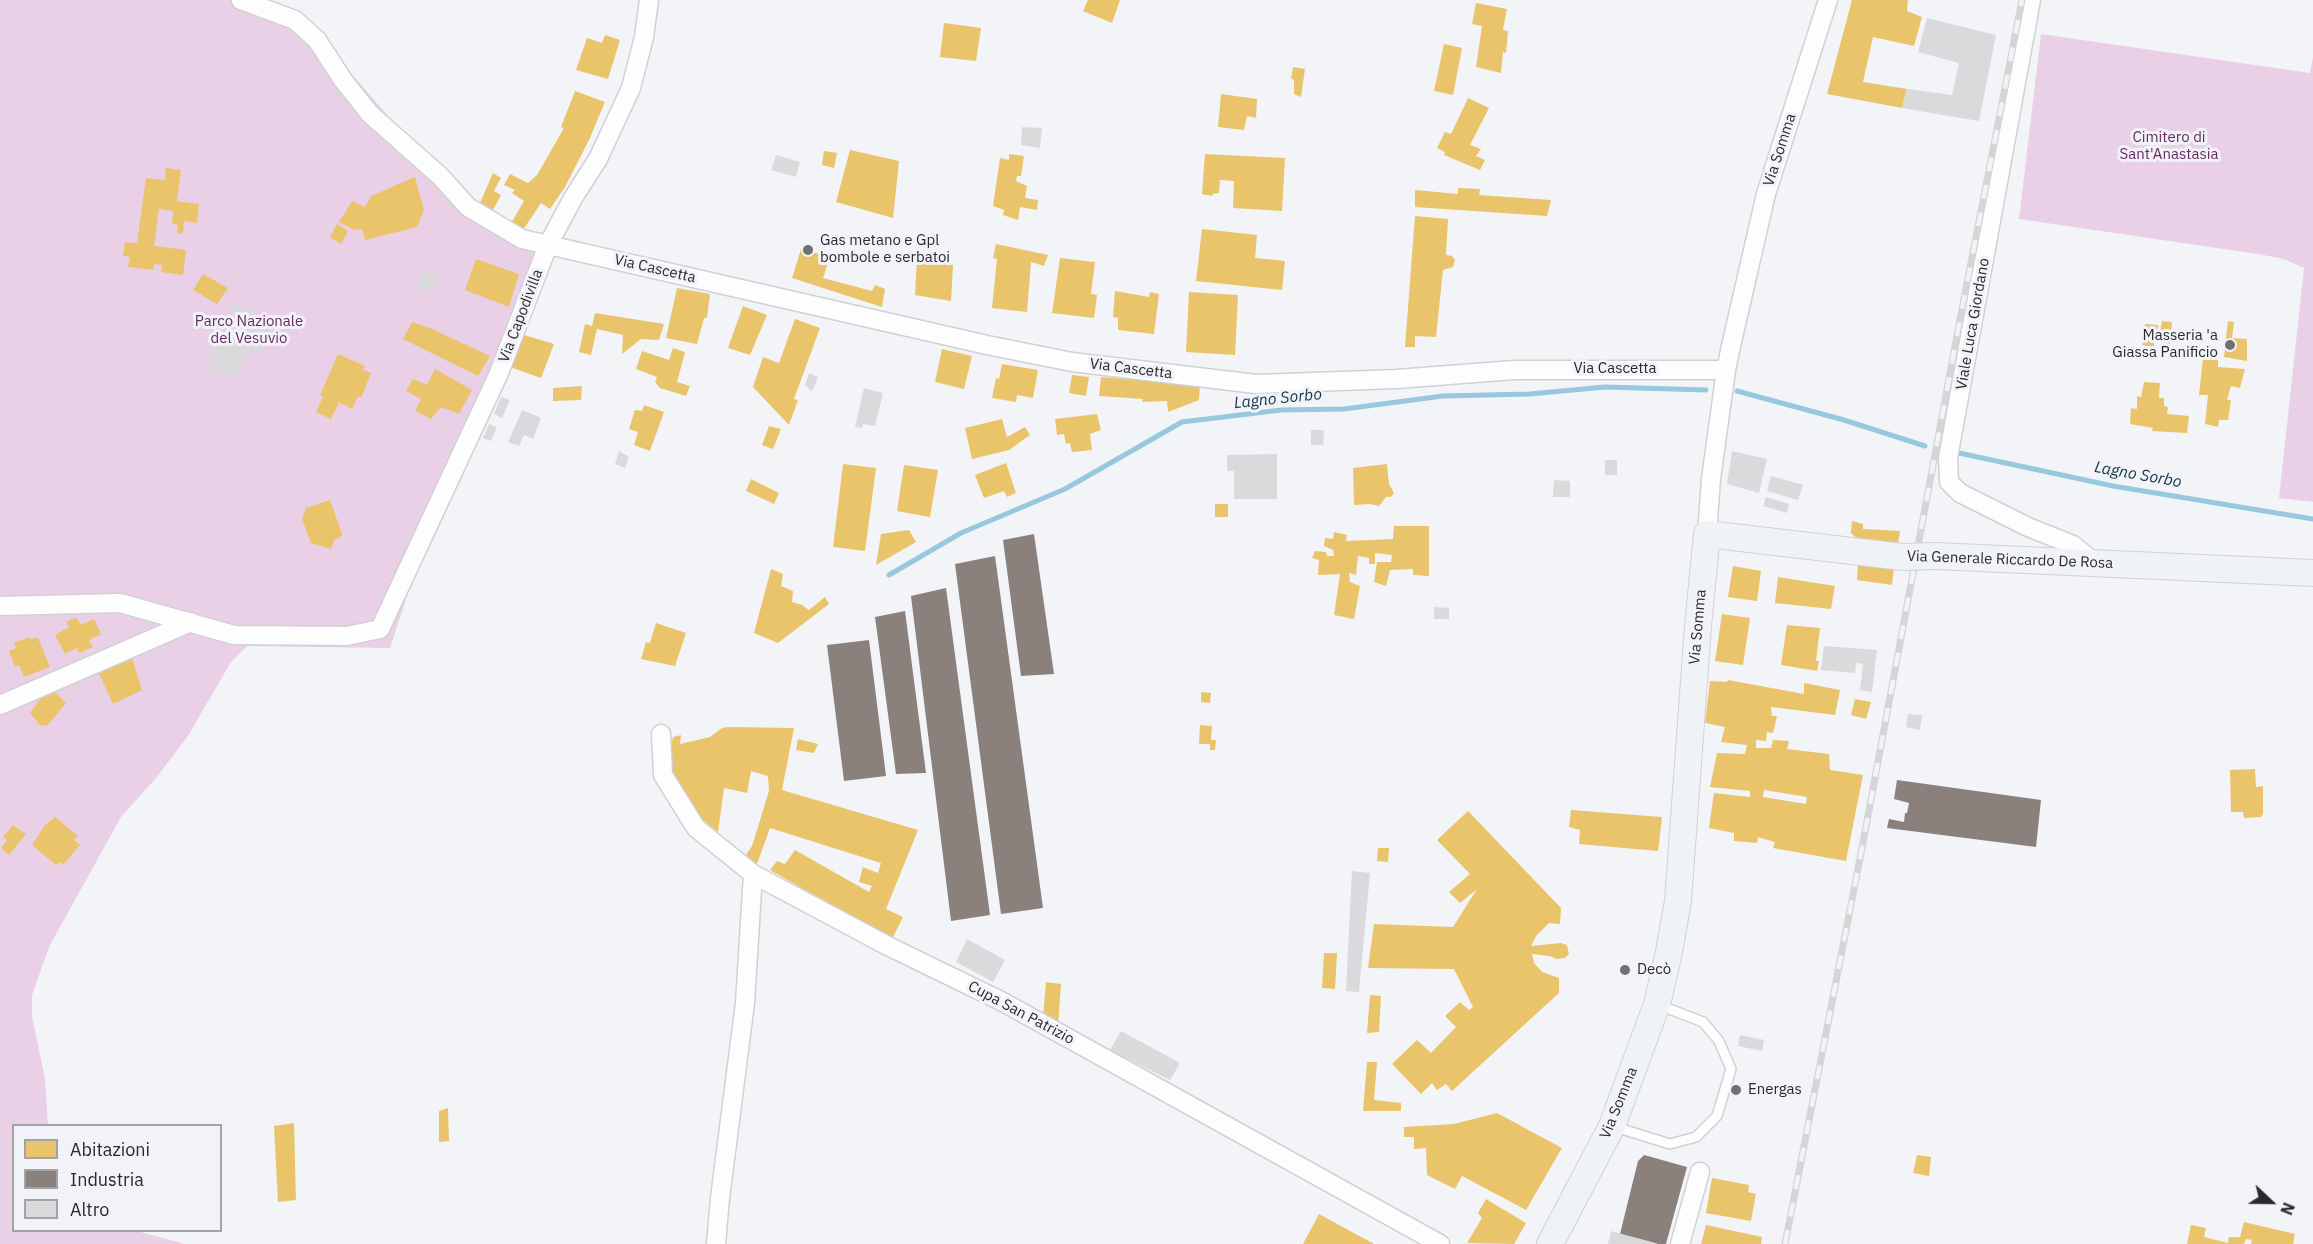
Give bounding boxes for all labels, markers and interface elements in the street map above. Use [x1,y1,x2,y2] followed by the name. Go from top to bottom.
[1760,111,1800,189] street label: Via Somma
[2119,129,2219,164] park label: Cimitero di Sant'Anastasia
[820,232,950,267] place label: Gas metano e Gpl bombole e serbatoi
[801,243,815,257] marker: Gas metano e Gpl bombole e serbatoi
[612,251,698,287] street label: Via Cascetta
[1953,257,1993,391] street label: Viale Luca Giordano
[495,267,547,365] street label: Via Capodivilla
[195,313,303,348] park label: Parco Nazionale del Vesuvio
[2112,327,2218,362] place label: Masseria 'a Giassa Panificio
[2223,338,2237,352] marker: Masseria 'a Giassa Panificio
[1089,355,1173,383] street label: Via Cascetta
[1573,360,1657,378] street label: Via Cascetta
[1233,385,1323,413] water label: Lagno Sorbo
[2093,458,2183,492] water label: Lagno Sorbo
[1906,547,2114,573] street label: Via Generale Riccardo De Rosa
[1686,588,1710,666] street label: Via Somma
[1637,961,1671,979] place label: Decò
[1618,963,1632,977] marker: Decò
[965,977,1077,1049] street label: Cupa San Patrizio
[1596,1065,1642,1141] street label: Via Somma
[1748,1081,1802,1099] place label: Energas
[1729,1083,1743,1097] marker: Energas
[12,1124,222,1232] legend
[70,1138,150,1161] text: Abitazioni
[70,1168,144,1191] text: Industria
[2241,1172,2301,1232] north arrow
[70,1198,109,1221] text: Altro
[2276,1200,2299,1218] text: N

